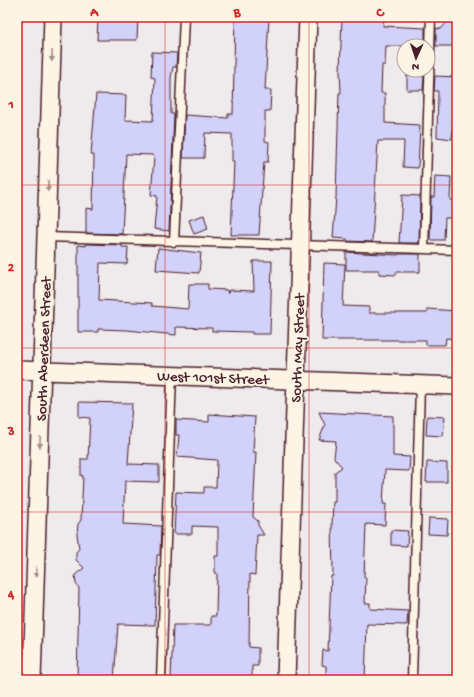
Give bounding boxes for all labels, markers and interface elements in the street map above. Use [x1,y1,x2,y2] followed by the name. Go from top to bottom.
[89,6,99,21] text: A
[233,6,242,21] text: B
[375,6,385,21] text: C
[396,38,436,78] north arrow
[49,50,55,63] one-way arrow
[412,60,419,72] text: N
[7,98,14,113] text: 1
[45,180,51,193] one-way arrow
[8,261,15,276] text: 2
[33,275,57,421] street label: South Aberdeen Street
[288,291,310,403] street label: South May Street
[157,368,271,390] street label: West 101st Street
[7,425,15,440] text: 3
[37,436,43,449] one-way arrow
[33,566,39,579] one-way arrow
[7,588,15,603] text: 4

